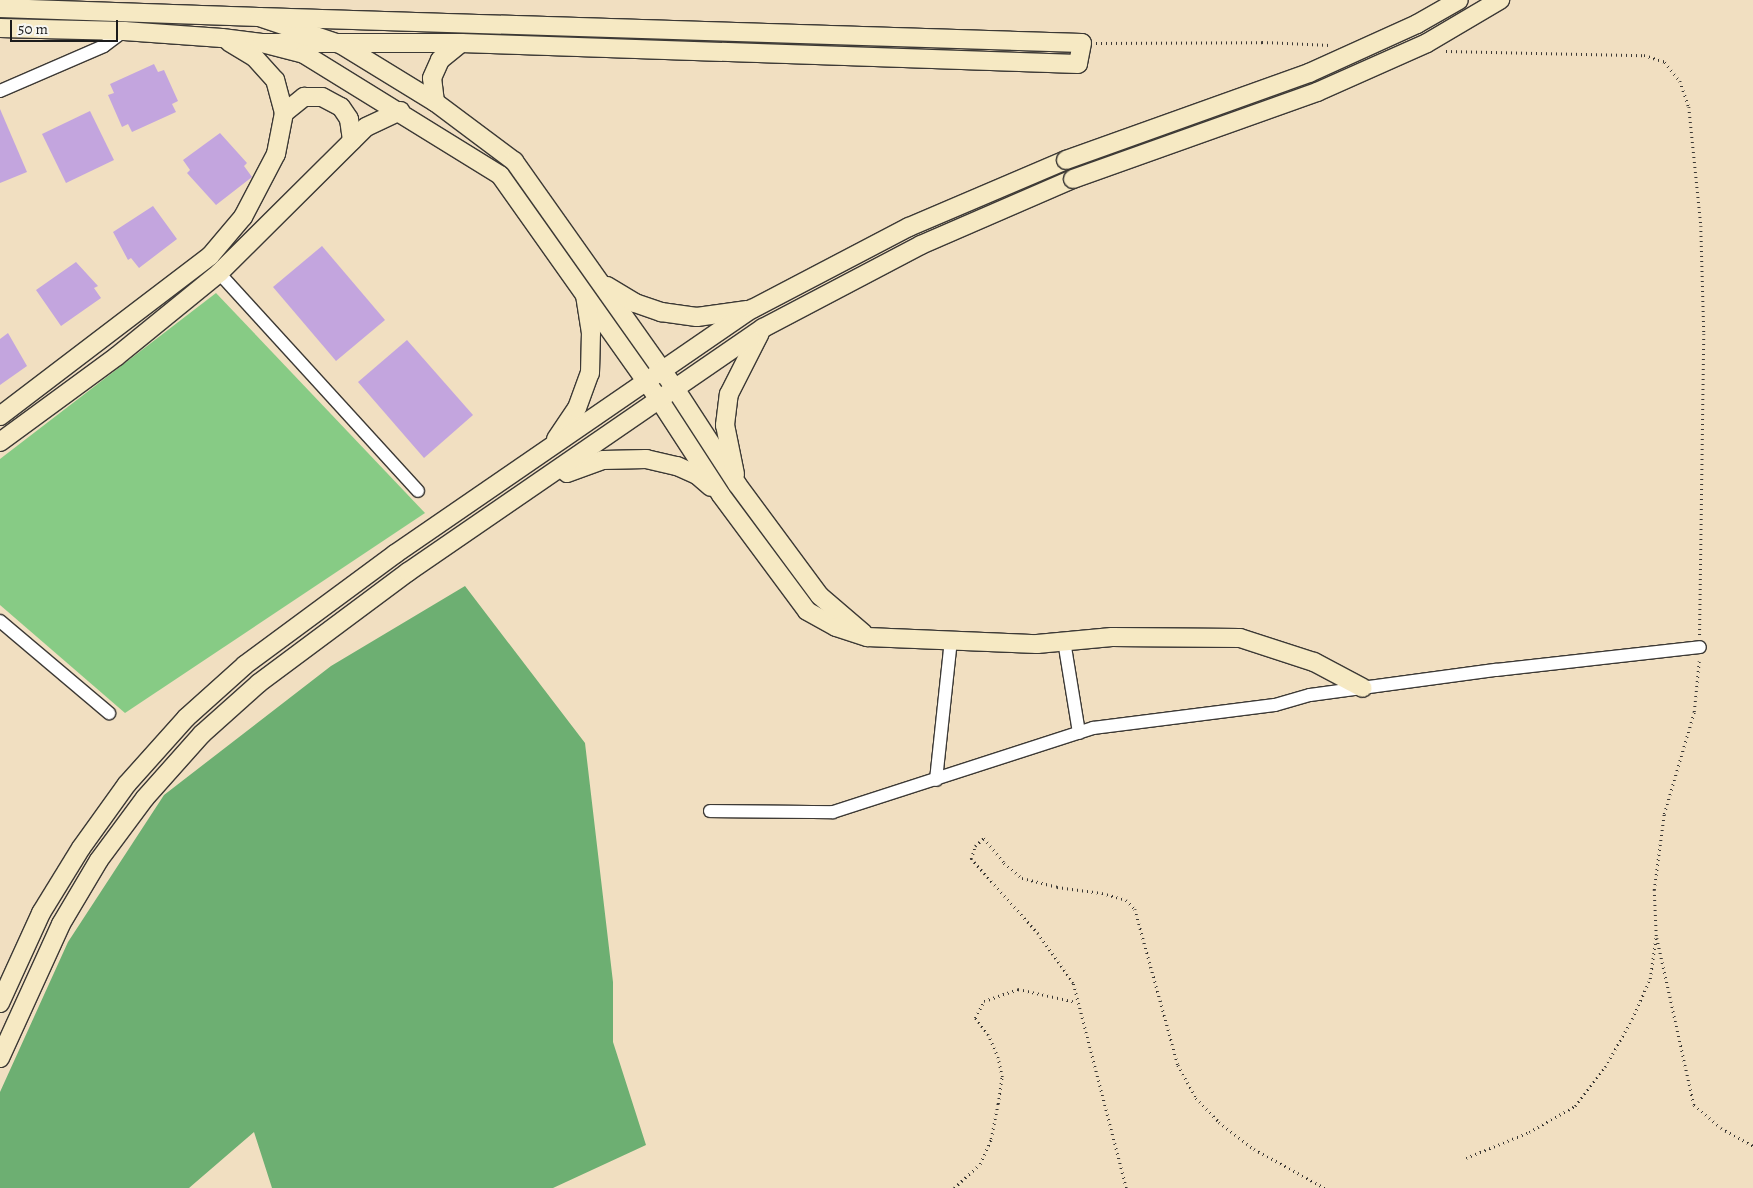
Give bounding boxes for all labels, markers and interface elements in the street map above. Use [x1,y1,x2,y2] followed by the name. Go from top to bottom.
[12,10,120,42] scale bar
[18,19,48,39] text: 50 m

